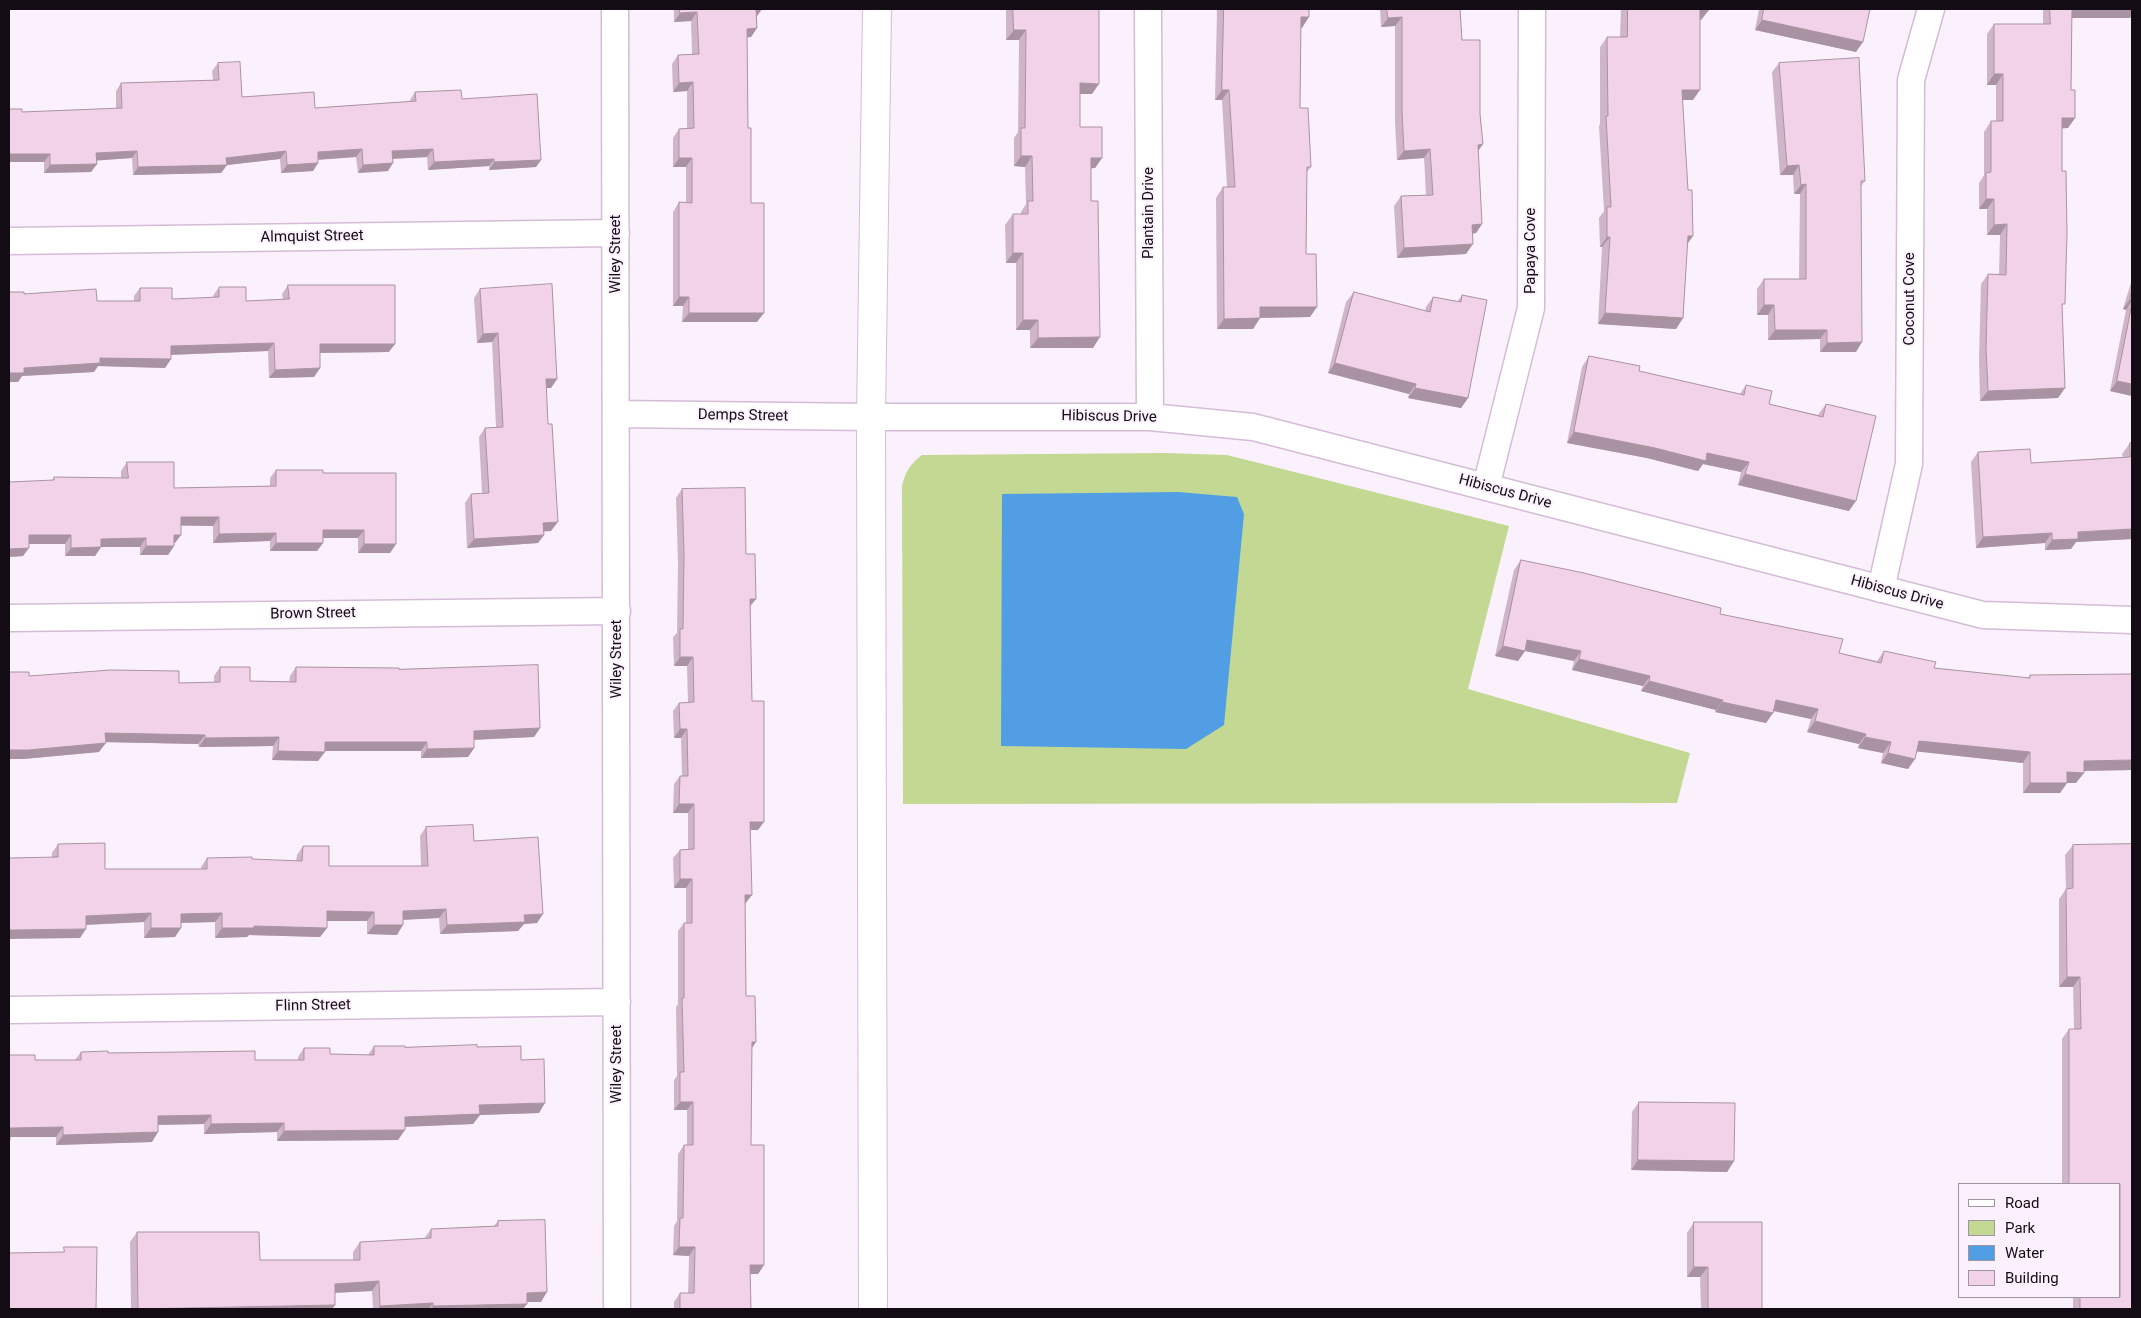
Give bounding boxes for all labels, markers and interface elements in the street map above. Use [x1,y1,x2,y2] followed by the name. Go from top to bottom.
[1140,167,1158,259] street label: Plantain Drive
[1522,208,1540,294] street label: Papaya Cove
[607,215,625,293] street label: Wiley Street
[260,227,364,247] street label: Almquist Street
[1901,252,1919,346] street label: Coconut Cove
[698,406,788,426] street label: Demps Street
[1061,407,1157,427] street label: Hibiscus Drive
[1457,471,1553,513] street label: Hibiscus Drive
[1849,572,1945,614] street label: Hibiscus Drive
[270,604,356,624] street label: Brown Street
[608,620,626,698] street label: Wiley Street
[275,996,351,1016] street label: Flinn Street
[608,1025,626,1103] street label: Wiley Street
[1958,1183,2121,1298] legend
[2005,1194,2039,1212] text: Road
[2005,1219,2035,1237] text: Park
[2005,1244,2044,1262] text: Water
[2005,1269,2059,1287] text: Building

